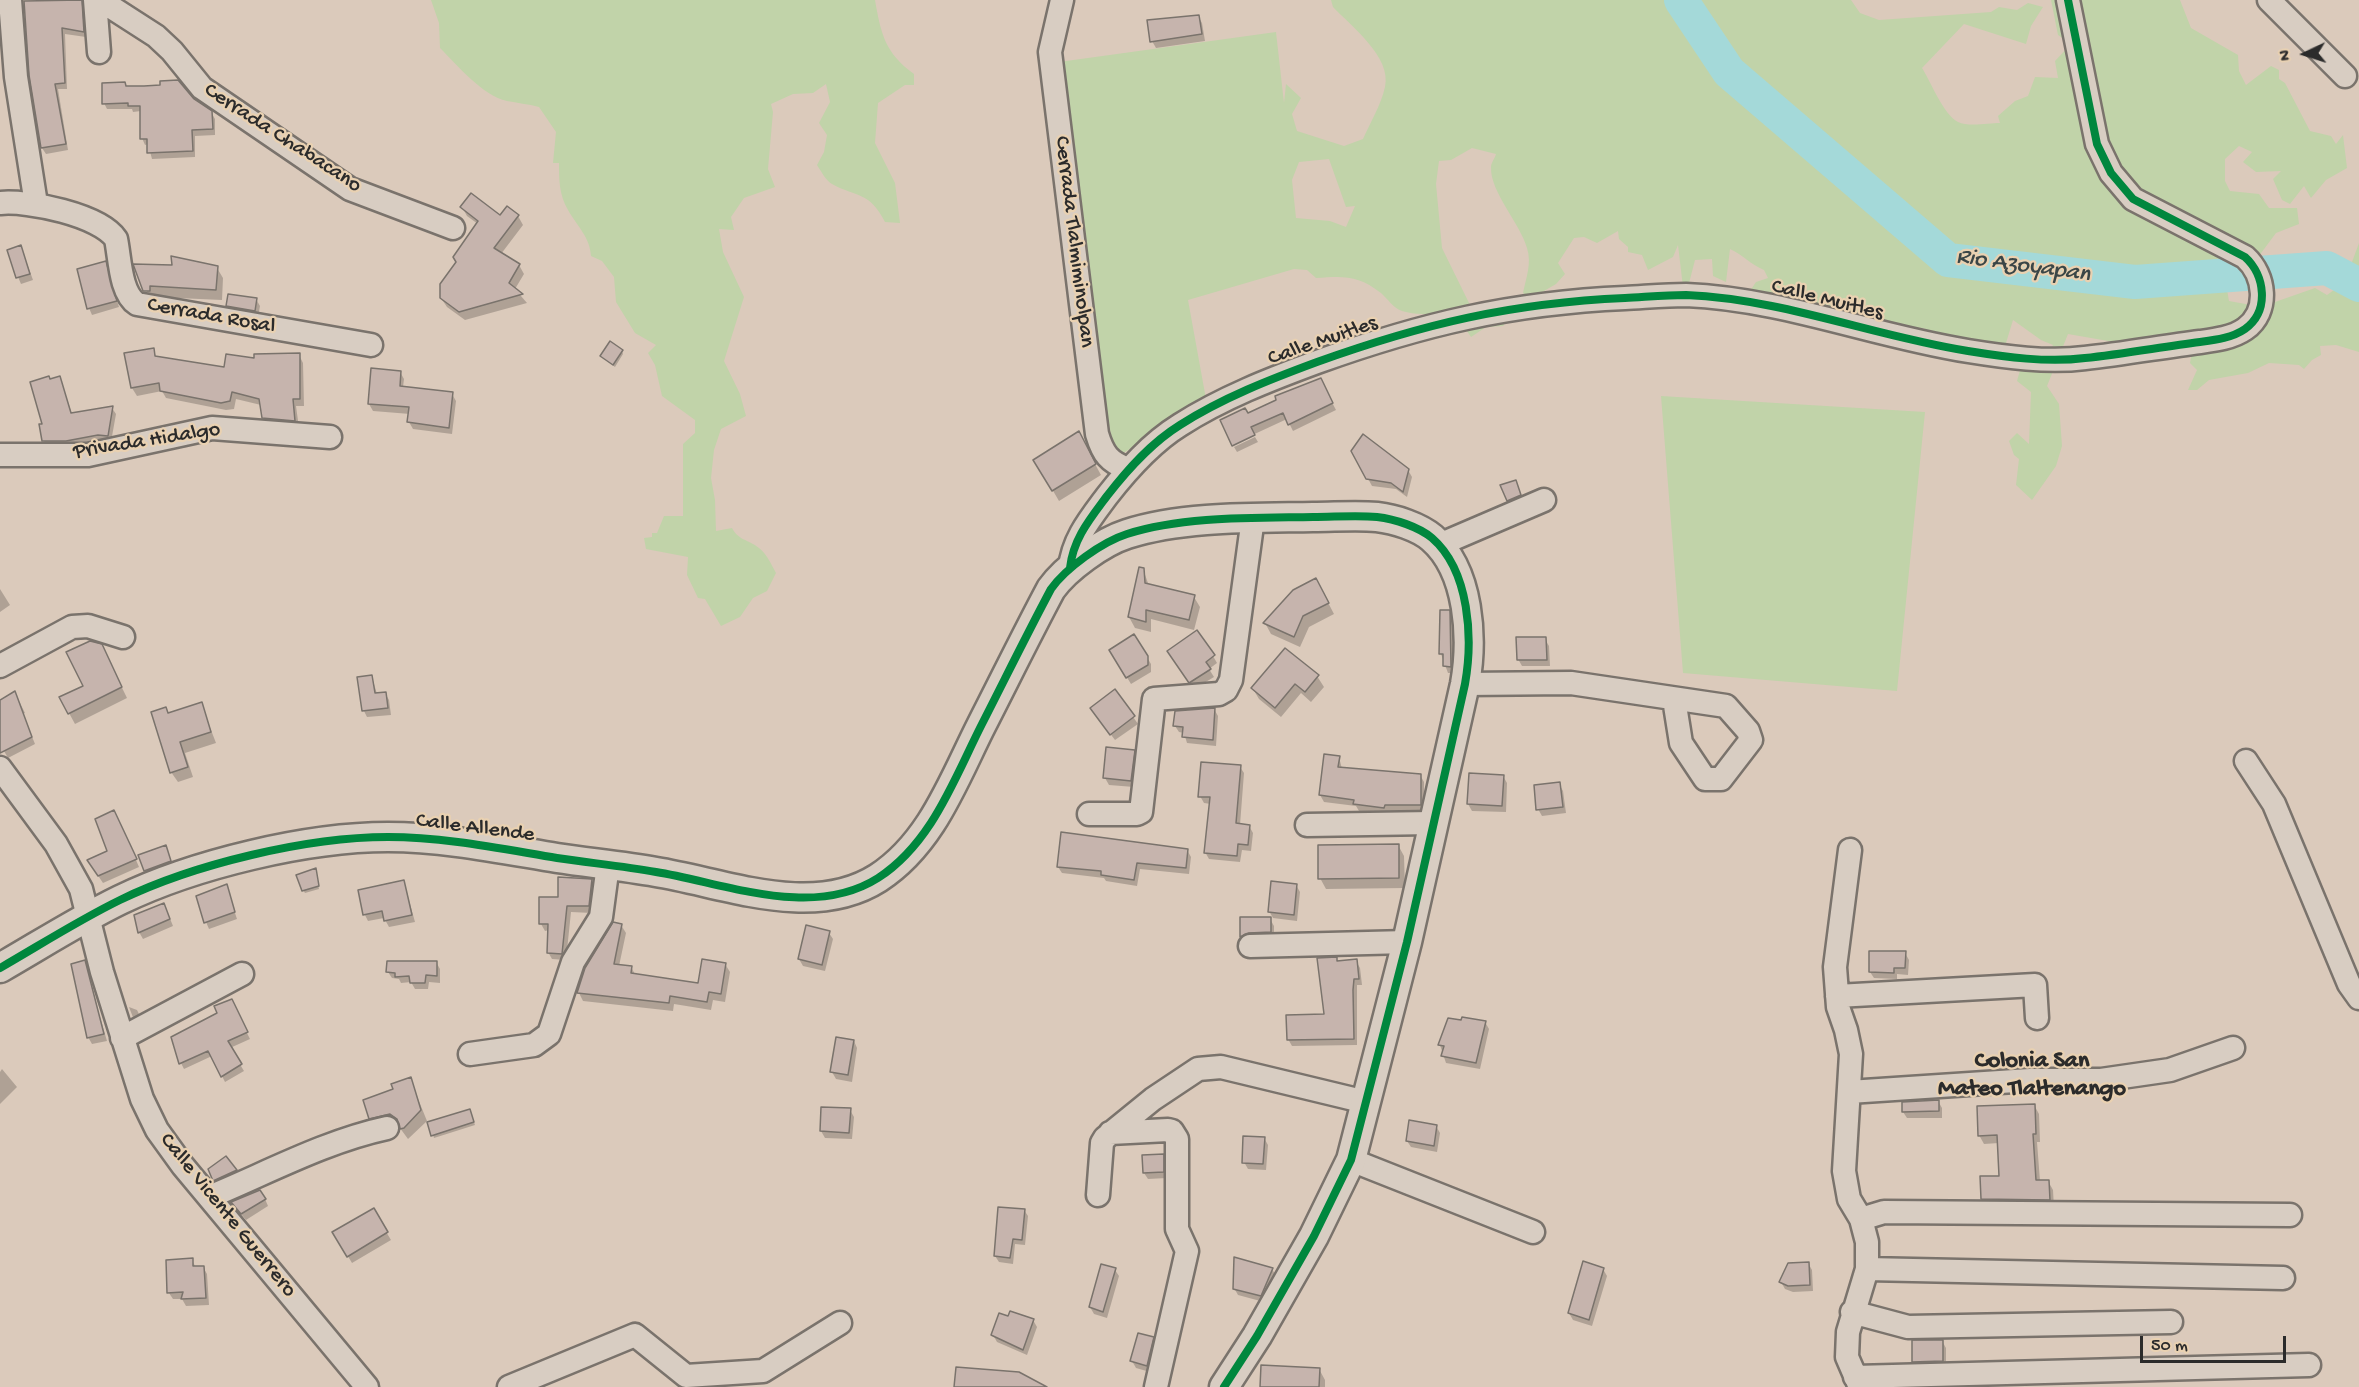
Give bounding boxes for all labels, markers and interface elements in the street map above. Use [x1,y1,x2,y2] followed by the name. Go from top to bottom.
[2275,24,2335,84] north arrow
[2277,49,2296,61] text: N
[198,78,366,200] street label: Cerrada Chabacano
[1047,135,1099,349] street label: Cerrada Tlalmiminolpan
[1954,243,2092,291] water label: Rio Azoyapan
[1768,274,1886,328] street label: Calle Muitles
[145,293,277,341] street label: Cerrada Rosal
[1265,311,1381,373] street label: Calle Muitles
[72,417,222,467] street label: Privada Hidalgo
[414,809,536,849] street label: Calle Allende
[1938,1048,2126,1104] district label: Colonia San Mateo Tlaltenango
[153,1128,301,1304] street label: Calle Vicente Guerrero
[2143,1324,2288,1362] scale bar
[2151,1336,2188,1357] text: 50 m

